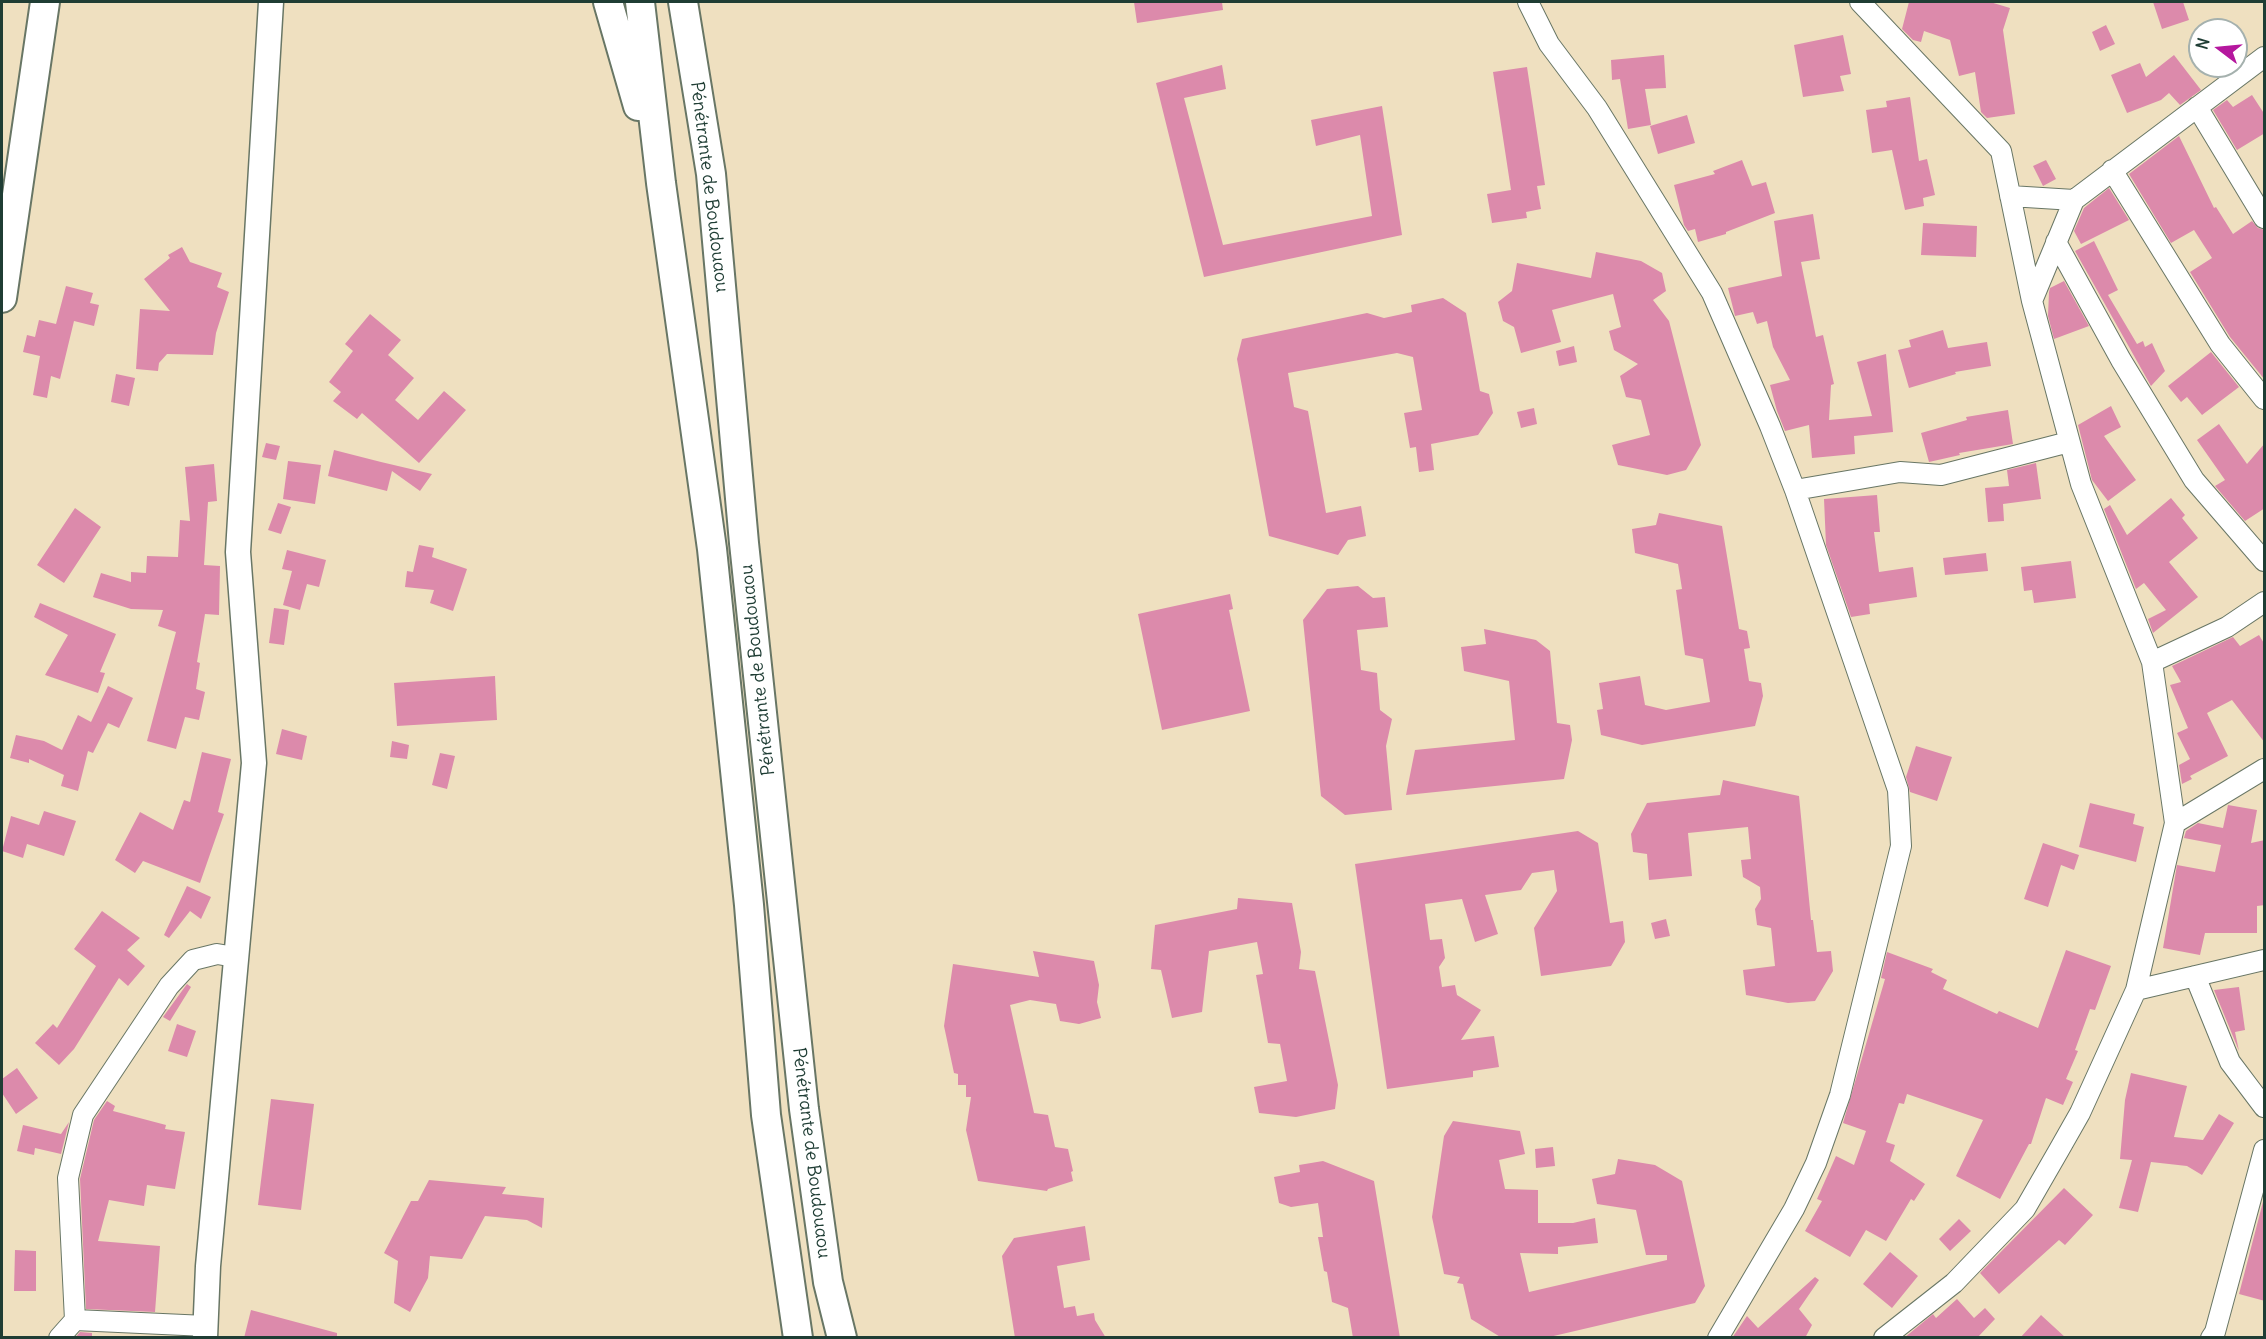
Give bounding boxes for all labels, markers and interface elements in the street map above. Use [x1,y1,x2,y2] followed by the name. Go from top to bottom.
[2188,18,2248,78] north arrow
[2191,36,2214,52] text: N
[685,80,733,294] street label: Pénétrante de Boudouaou
[736,563,780,777] street label: Pénétrante de Boudouaou
[787,1046,835,1260] street label: Pénétrante de Boudouaou

